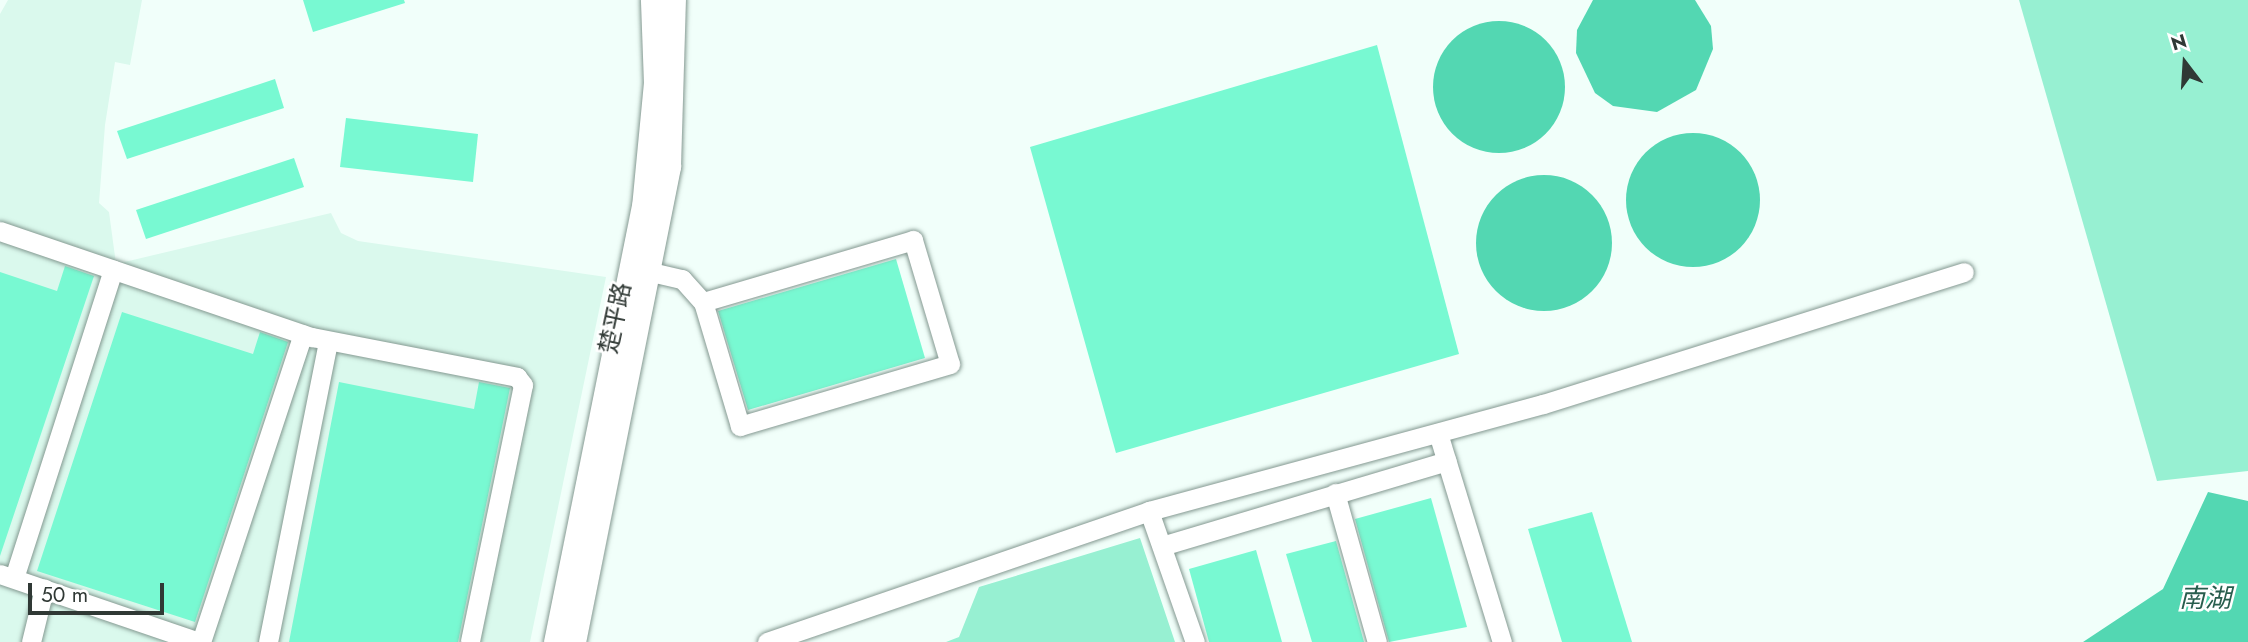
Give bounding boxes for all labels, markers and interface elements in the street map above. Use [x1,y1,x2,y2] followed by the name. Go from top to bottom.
[2168,27,2190,58] text: N
[2150,28,2220,98] north arrow
[593,280,637,356] street label: 楚平路
[32,568,168,612] scale bar
[41,580,88,610] text: 50 m
[2179,583,2231,615] water label: 南湖

